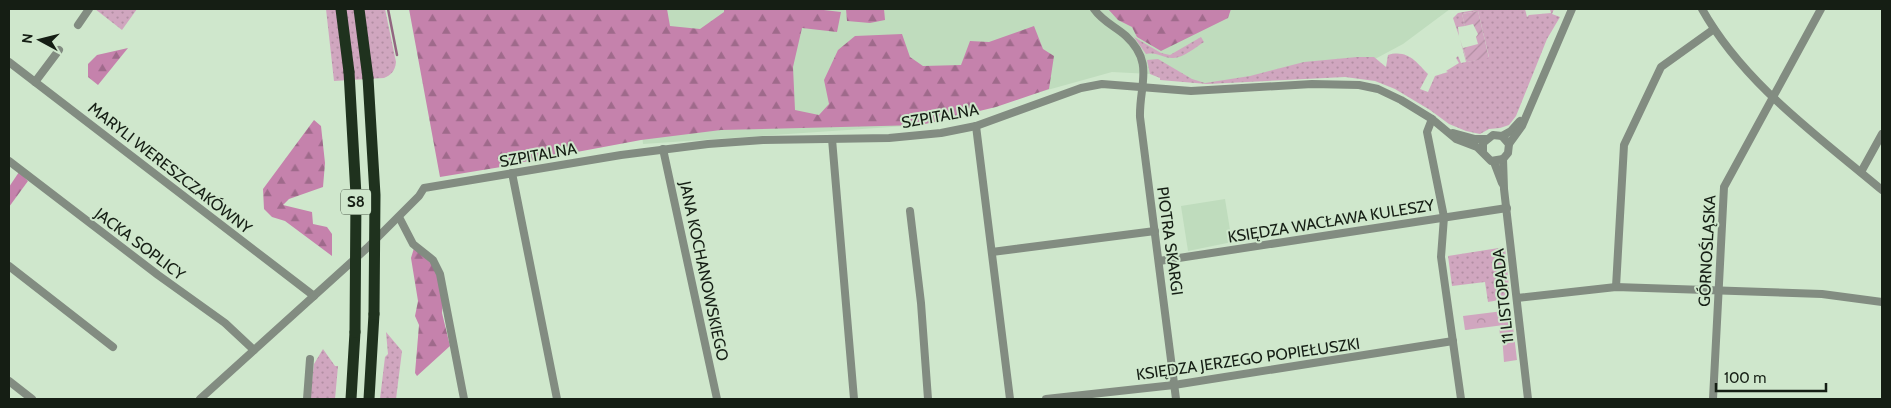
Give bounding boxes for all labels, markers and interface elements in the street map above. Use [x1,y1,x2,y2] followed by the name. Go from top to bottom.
[15,15,65,65] north arrow
[18,32,37,44] text: N
[84,98,256,238] street label: MARYLI WERESZCZAKÓWNY
[900,100,980,132] street label: SZPITALNA
[498,139,578,171] street label: SZPITALNA
[675,178,732,363] street label: JANA KOCHANOWSKIEGO
[1153,185,1187,297] street label: PIOTRA SKARGI
[341,190,371,214] road number: S8
[1226,195,1437,247] street label: KSIĘDZA WACŁAWA KULESZY
[1695,195,1719,307] street label: GÓRNOŚLĄSKA
[90,203,190,285] street label: JACKA SOPLICY
[1489,247,1517,345] street label: 11 LISTOPADA
[1135,334,1361,384] street label: KSIĘDZA JERZEGO POPIEŁUSZKI
[1716,360,1826,392] scale bar
[1724,369,1766,387] text: 100 m

